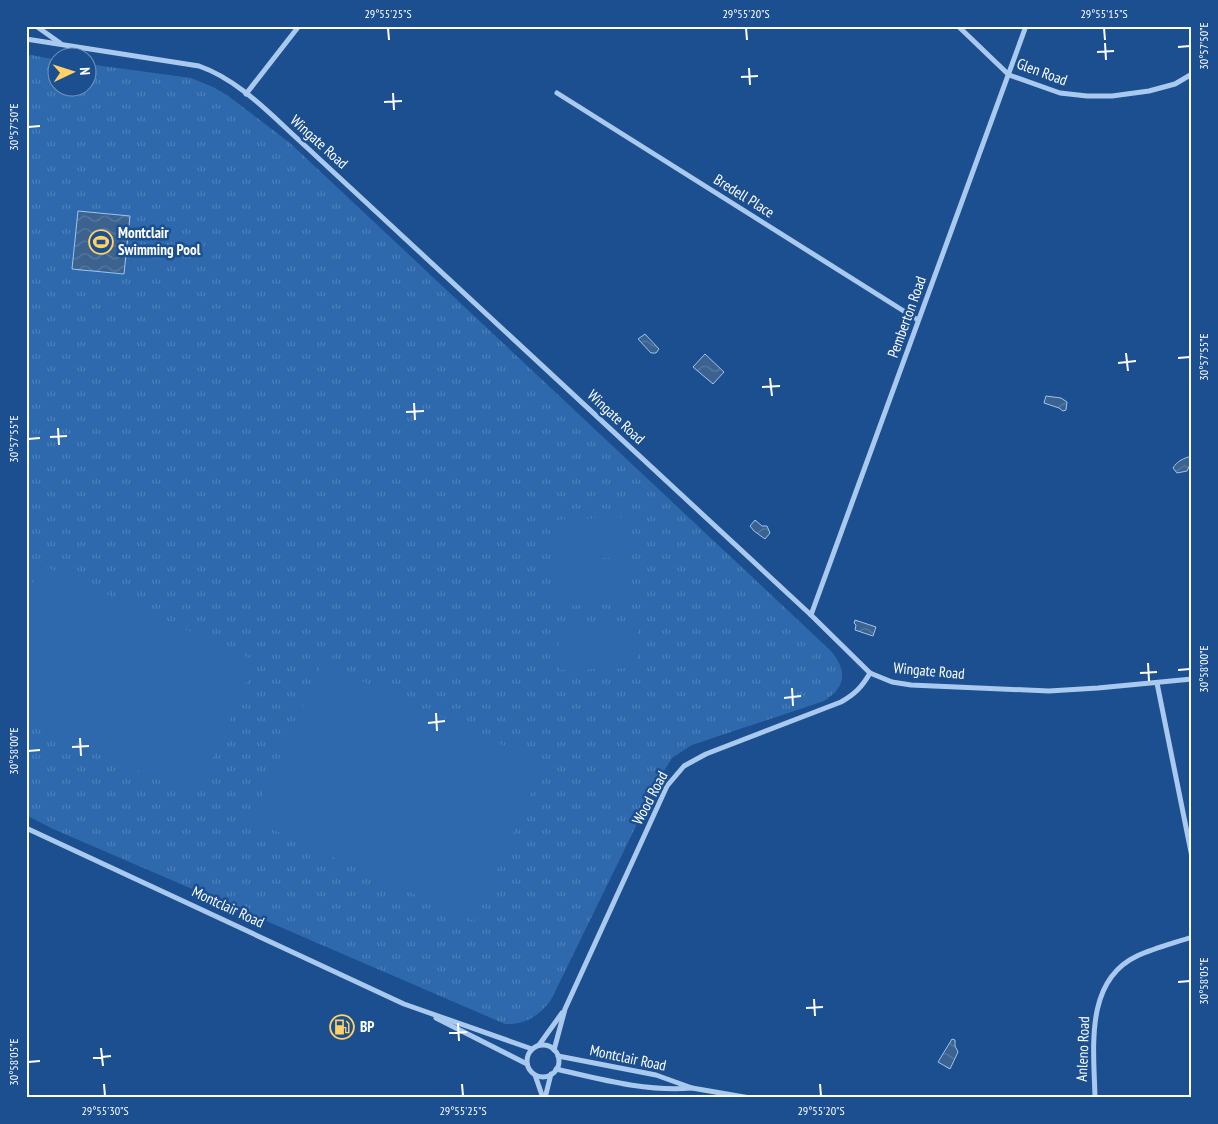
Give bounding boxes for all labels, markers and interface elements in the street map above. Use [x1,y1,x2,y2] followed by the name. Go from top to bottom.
[364,6,412,21] text: 29°55'25"S
[722,6,770,21] text: 29°55'20"S
[1080,6,1128,21] text: 29°55'15"S
[1196,22,1211,70] text: 30°57'50"E
[48,48,98,98] north arrow
[1014,54,1070,89] street label: Glen Road
[76,67,94,75] text: N
[6,103,21,151] text: 30°57'50"E
[286,111,352,173] street label: Wingate Road
[710,170,778,222] street label: Bredell Place
[118,223,201,259] place label: Montclair Swimming Pool
[88,229,114,255] sports icon: Montclair Swimming Pool
[883,273,930,360] street label: Pemberton Road
[1196,333,1211,381] text: 30°57'55"E
[584,385,649,448] street label: Wingate Road
[6,415,21,463] text: 30°57'55"E
[1196,645,1211,693] text: 30°58'00"E
[893,658,965,683] street label: Wingate Road
[6,727,21,775] text: 30°58'00"E
[628,768,672,828] street label: Wood Road
[189,882,267,932] street label: Montclair Road
[1196,957,1211,1005] text: 30°58'05"E
[329,1014,355,1040] fuel station icon: BP
[1072,1016,1093,1082] street label: Anleno Road
[360,1017,375,1036] place label: BP
[6,1038,21,1086] text: 30°58'05"E
[588,1040,668,1075] street label: Montclair Road
[81,1103,129,1118] text: 29°55'30"S
[439,1103,487,1118] text: 29°55'25"S
[797,1103,845,1118] text: 29°55'20"S

